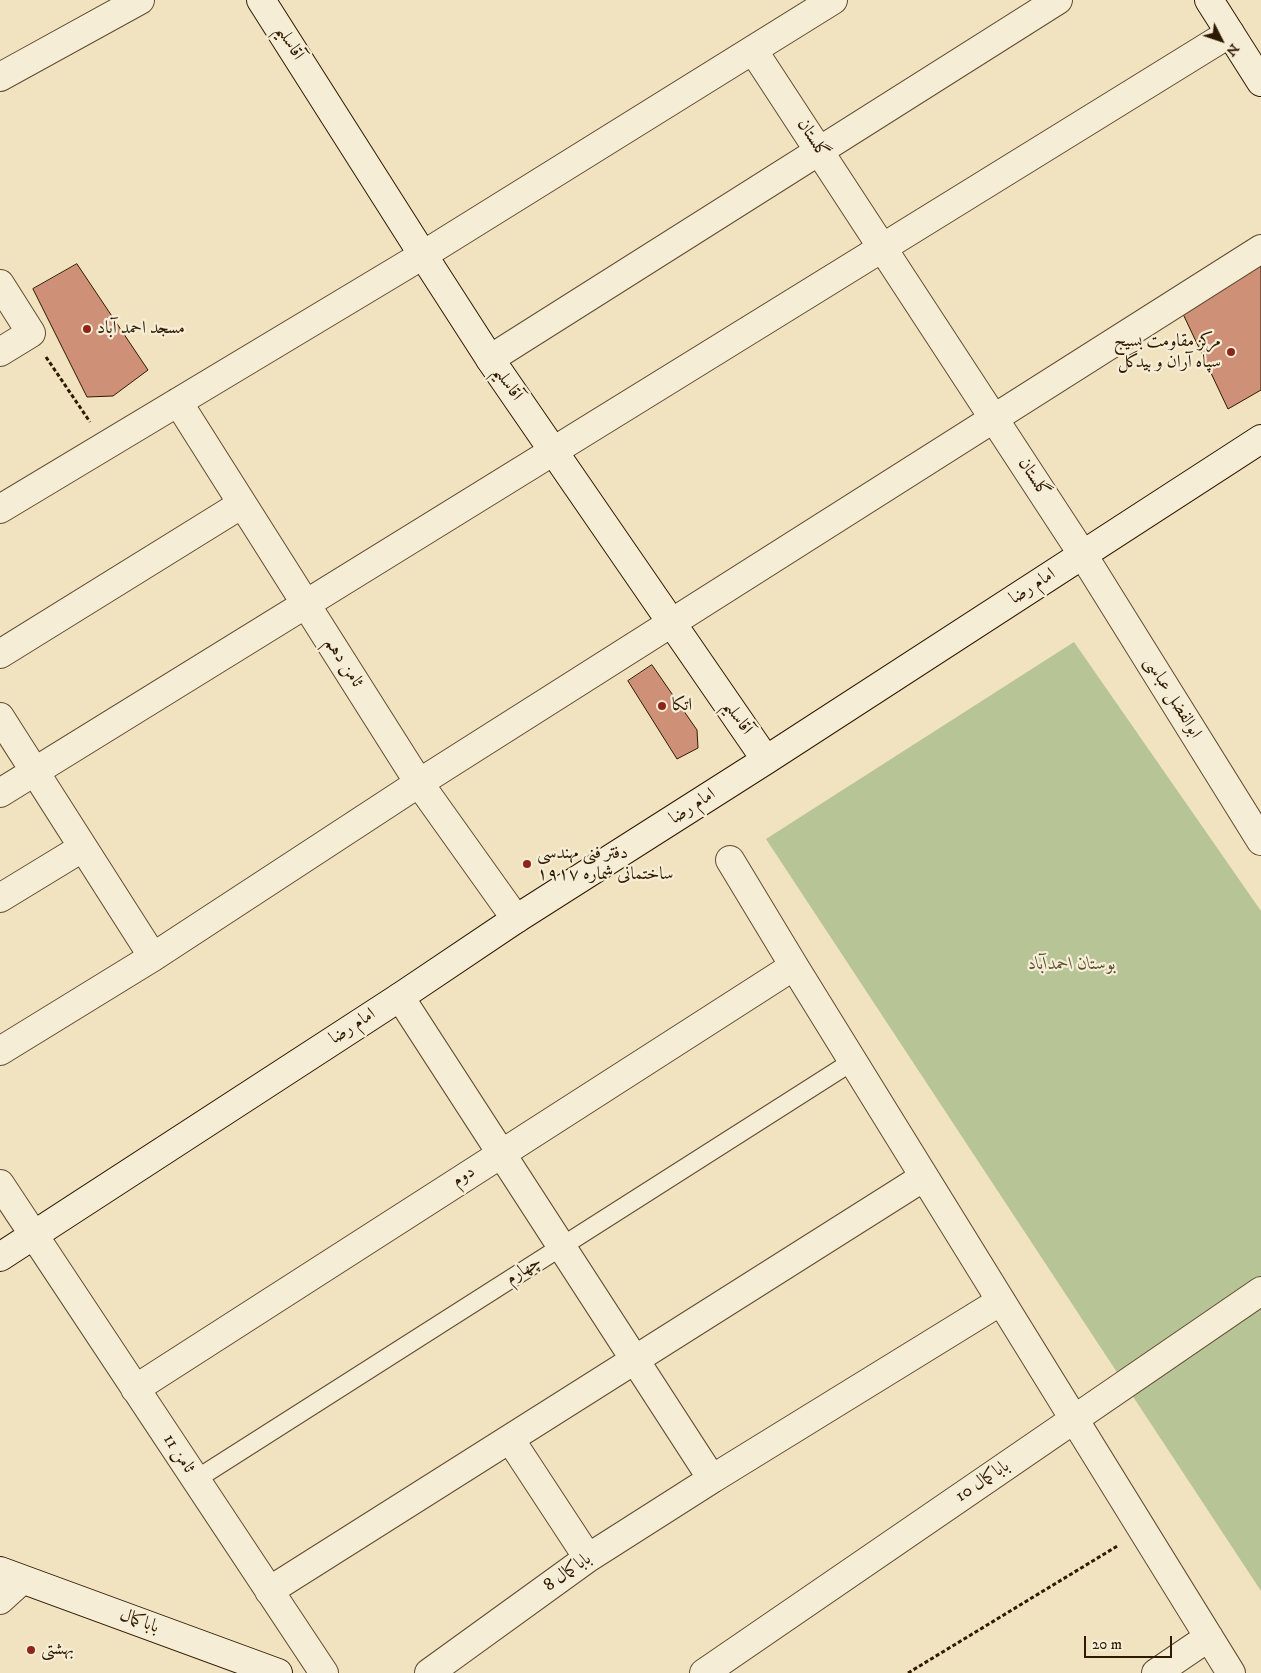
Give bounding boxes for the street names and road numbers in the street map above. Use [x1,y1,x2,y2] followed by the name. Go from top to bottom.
[270,22,308,64] street label: آقاسلیم
[791,115,833,163] street label: گلستان
[487,363,527,405] street label: آقاسلیم
[1012,454,1054,502] street label: گلستان
[1006,564,1060,610] street label: امام رضا
[319,634,367,692] street label: ثامن دهم
[1138,653,1206,743] street label: ابوالفضل عباسی
[717,697,757,739] street label: آقاسلیم
[666,784,720,830] street label: امام رضا
[326,1004,380,1050] street label: امام رضا
[448,1162,480,1192] street label: دوم
[502,1252,546,1290] street label: چهارم
[157,1430,199,1478] street label: ثامن 11
[952,1456,1014,1508] street label: باباکمال 10
[540,1549,596,1597] street label: باباکمال 8
[116,1605,162,1639] street label: باباکمال

